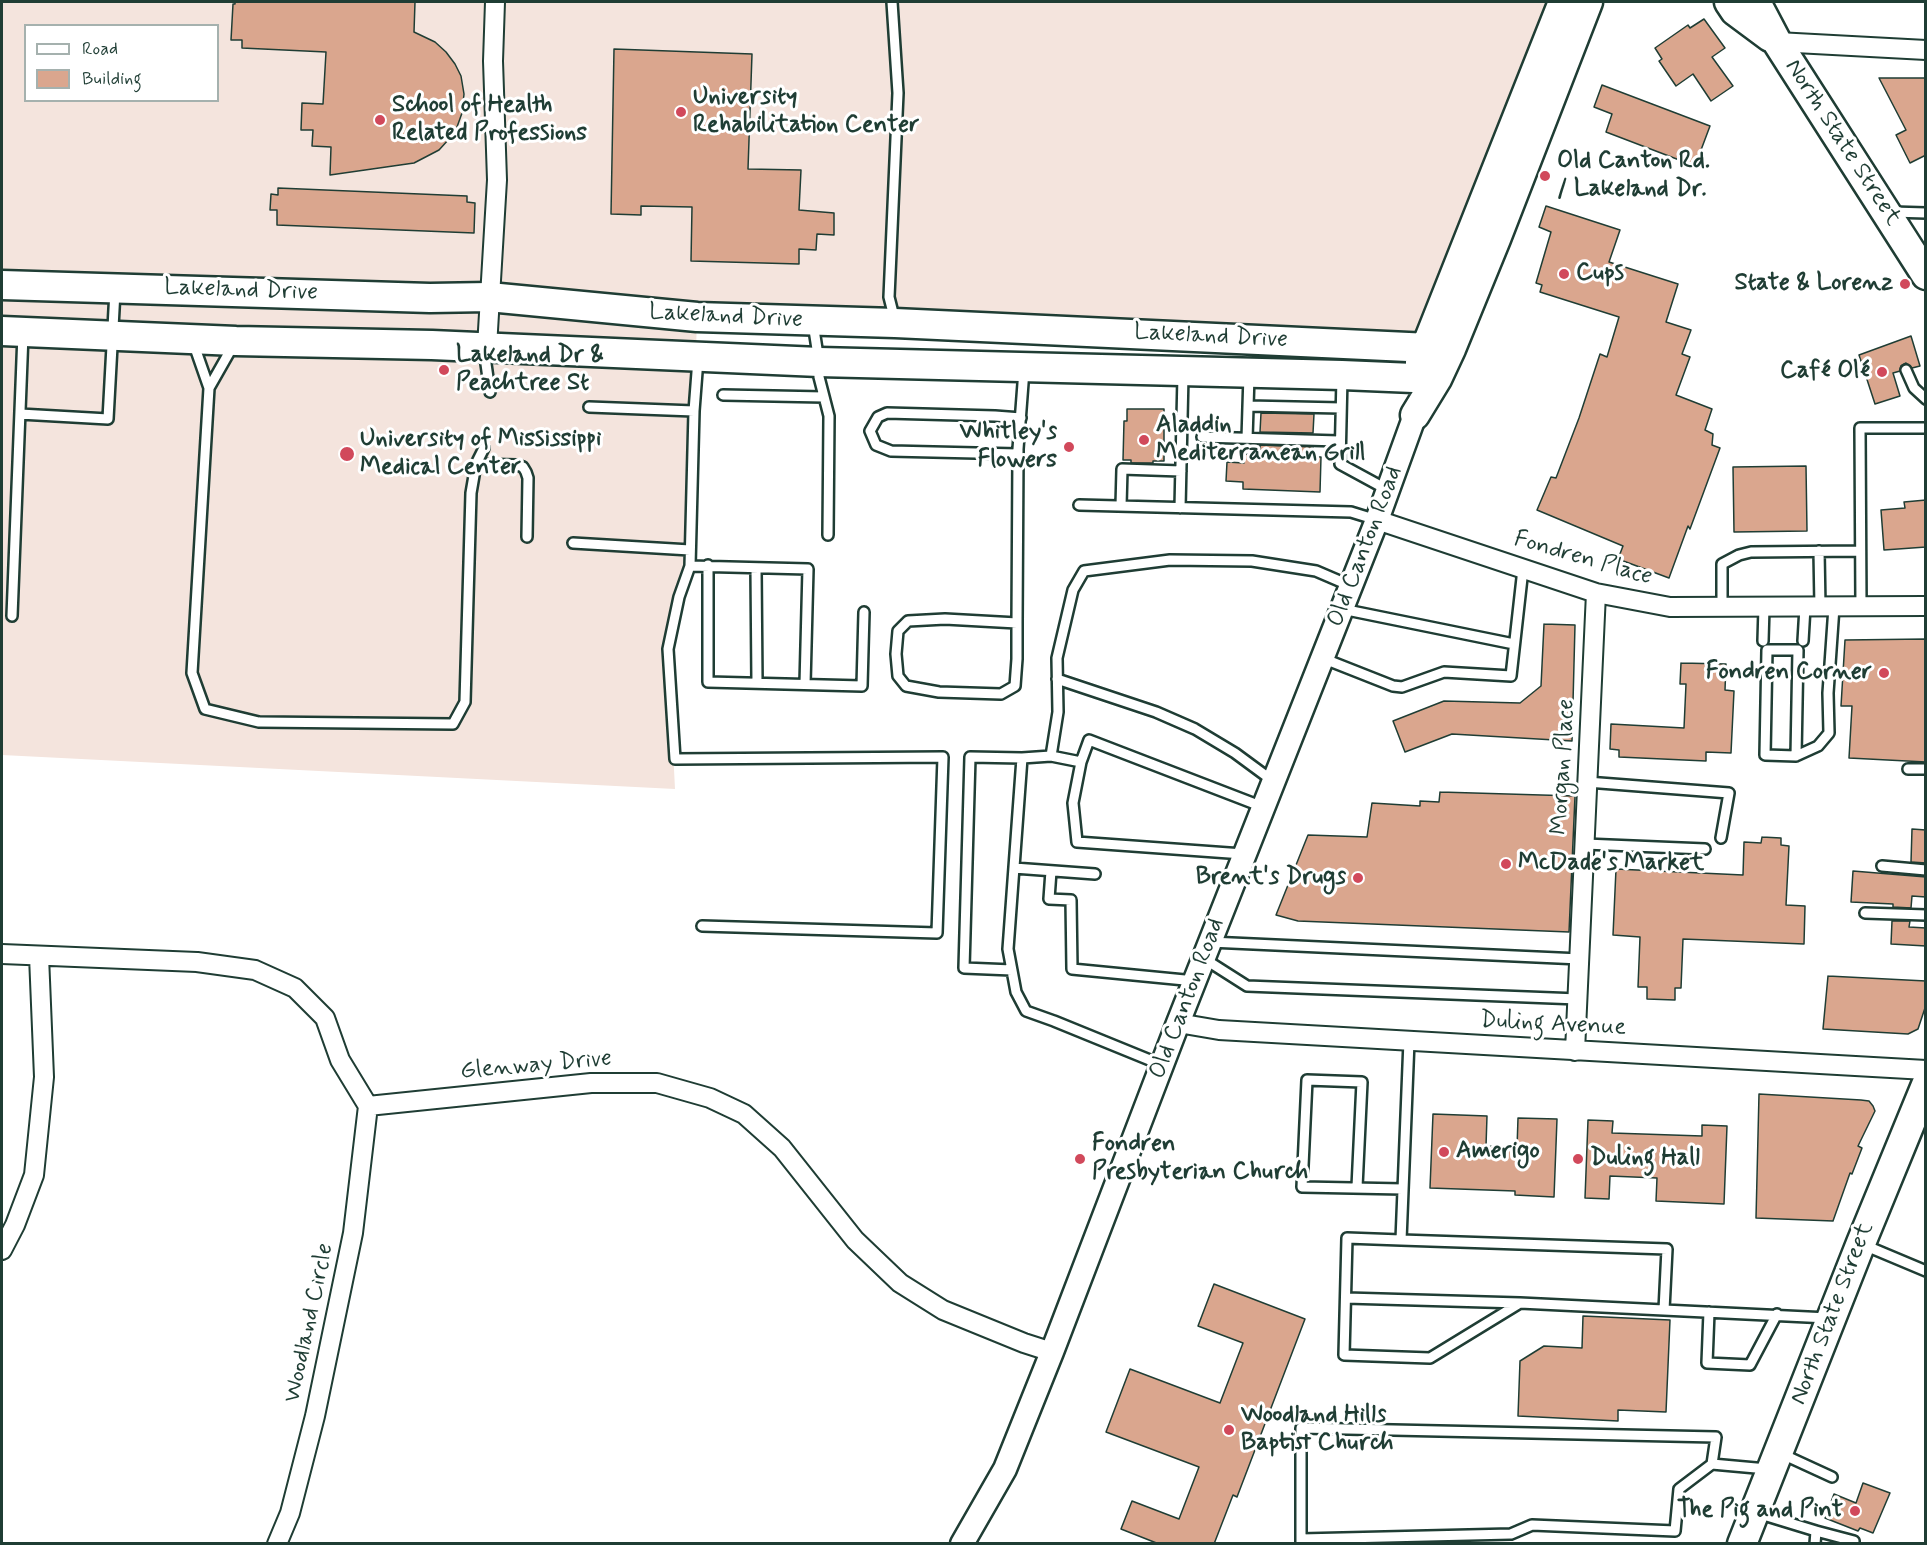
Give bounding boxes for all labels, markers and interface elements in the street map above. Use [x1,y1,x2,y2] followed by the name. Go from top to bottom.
[24,24,219,102] legend
[82,37,118,61] text: Road
[1777,54,1907,232] street label: North State Street
[82,67,142,91] text: Building
[693,84,919,140] place label: University Rehabilitation Center
[392,92,587,148] place label: School of Health Related Professions
[674,105,688,119] marker: University Rehabilitation Center
[373,113,387,127] marker: School of Health Related Professions
[1557,148,1710,204] place label: Old Canton Rd. / Lakeland Dr.
[1538,169,1552,183] marker: Old Canton Rd. / Lakeland Dr.
[1576,260,1624,288] place label: Cups
[1557,267,1571,281] marker: Cups
[1735,270,1893,298] place label: State & Lorenz
[164,274,318,308] street label: Lakeland Drive
[1898,277,1912,291] marker: State & Lorenz
[648,299,804,335] street label: Lakeland Drive
[1133,319,1289,355] street label: Lakeland Drive
[456,342,604,398] place label: Lakeland Dr & Peachtree St
[1780,358,1870,386] place label: Café Olé
[437,363,451,377] marker: Lakeland Dr & Peachtree St
[1875,365,1889,379] marker: Café Olé
[1156,412,1365,468] place label: Aladdin Mediterranean Grill
[960,419,1057,475] place label: Whitley's Flowers
[360,426,601,482] place label: University of Mississippi Medical Center
[1137,433,1151,447] marker: Aladdin Mediterranean Grill
[1062,440,1076,454] marker: Whitley's Flowers
[338,445,356,463] marker: University of Mississippi Medical Center
[1322,463,1410,631] street label: Old Canton Road
[1510,525,1656,593] street label: Fondren Place
[1706,659,1872,687] place label: Fondren Corner
[1877,666,1891,680] marker: Fondren Corner
[1546,698,1582,836] street label: Morgan Place
[1518,850,1704,878] place label: McDade's Market
[1499,857,1513,871] marker: McDade's Market
[1196,864,1346,892] place label: Brent's Drugs
[1351,871,1365,885] marker: Brent's Drugs
[1144,915,1232,1083] street label: Old Canton Road
[1479,1007,1627,1043] street label: Duling Avenue
[459,1045,613,1087] street label: Glenway Drive
[1092,1131,1308,1187] place label: Fondren Presbyterian Church
[1456,1138,1540,1166] place label: Amerigo
[1437,1145,1451,1159] marker: Amerigo
[1590,1145,1700,1173] place label: Duling Hall
[1073,1152,1087,1166] marker: Fondren Presbyterian Church
[1571,1152,1585,1166] marker: Duling Hall
[1785,1219,1881,1409] street label: North State Street
[279,1241,341,1405] street label: Woodland Circle
[1241,1402,1393,1458] place label: Woodland Hills Baptist Church
[1222,1423,1236,1437] marker: Woodland Hills Baptist Church
[1677,1497,1843,1525] place label: The Pig and Pint
[1848,1504,1862,1518] marker: The Pig and Pint

